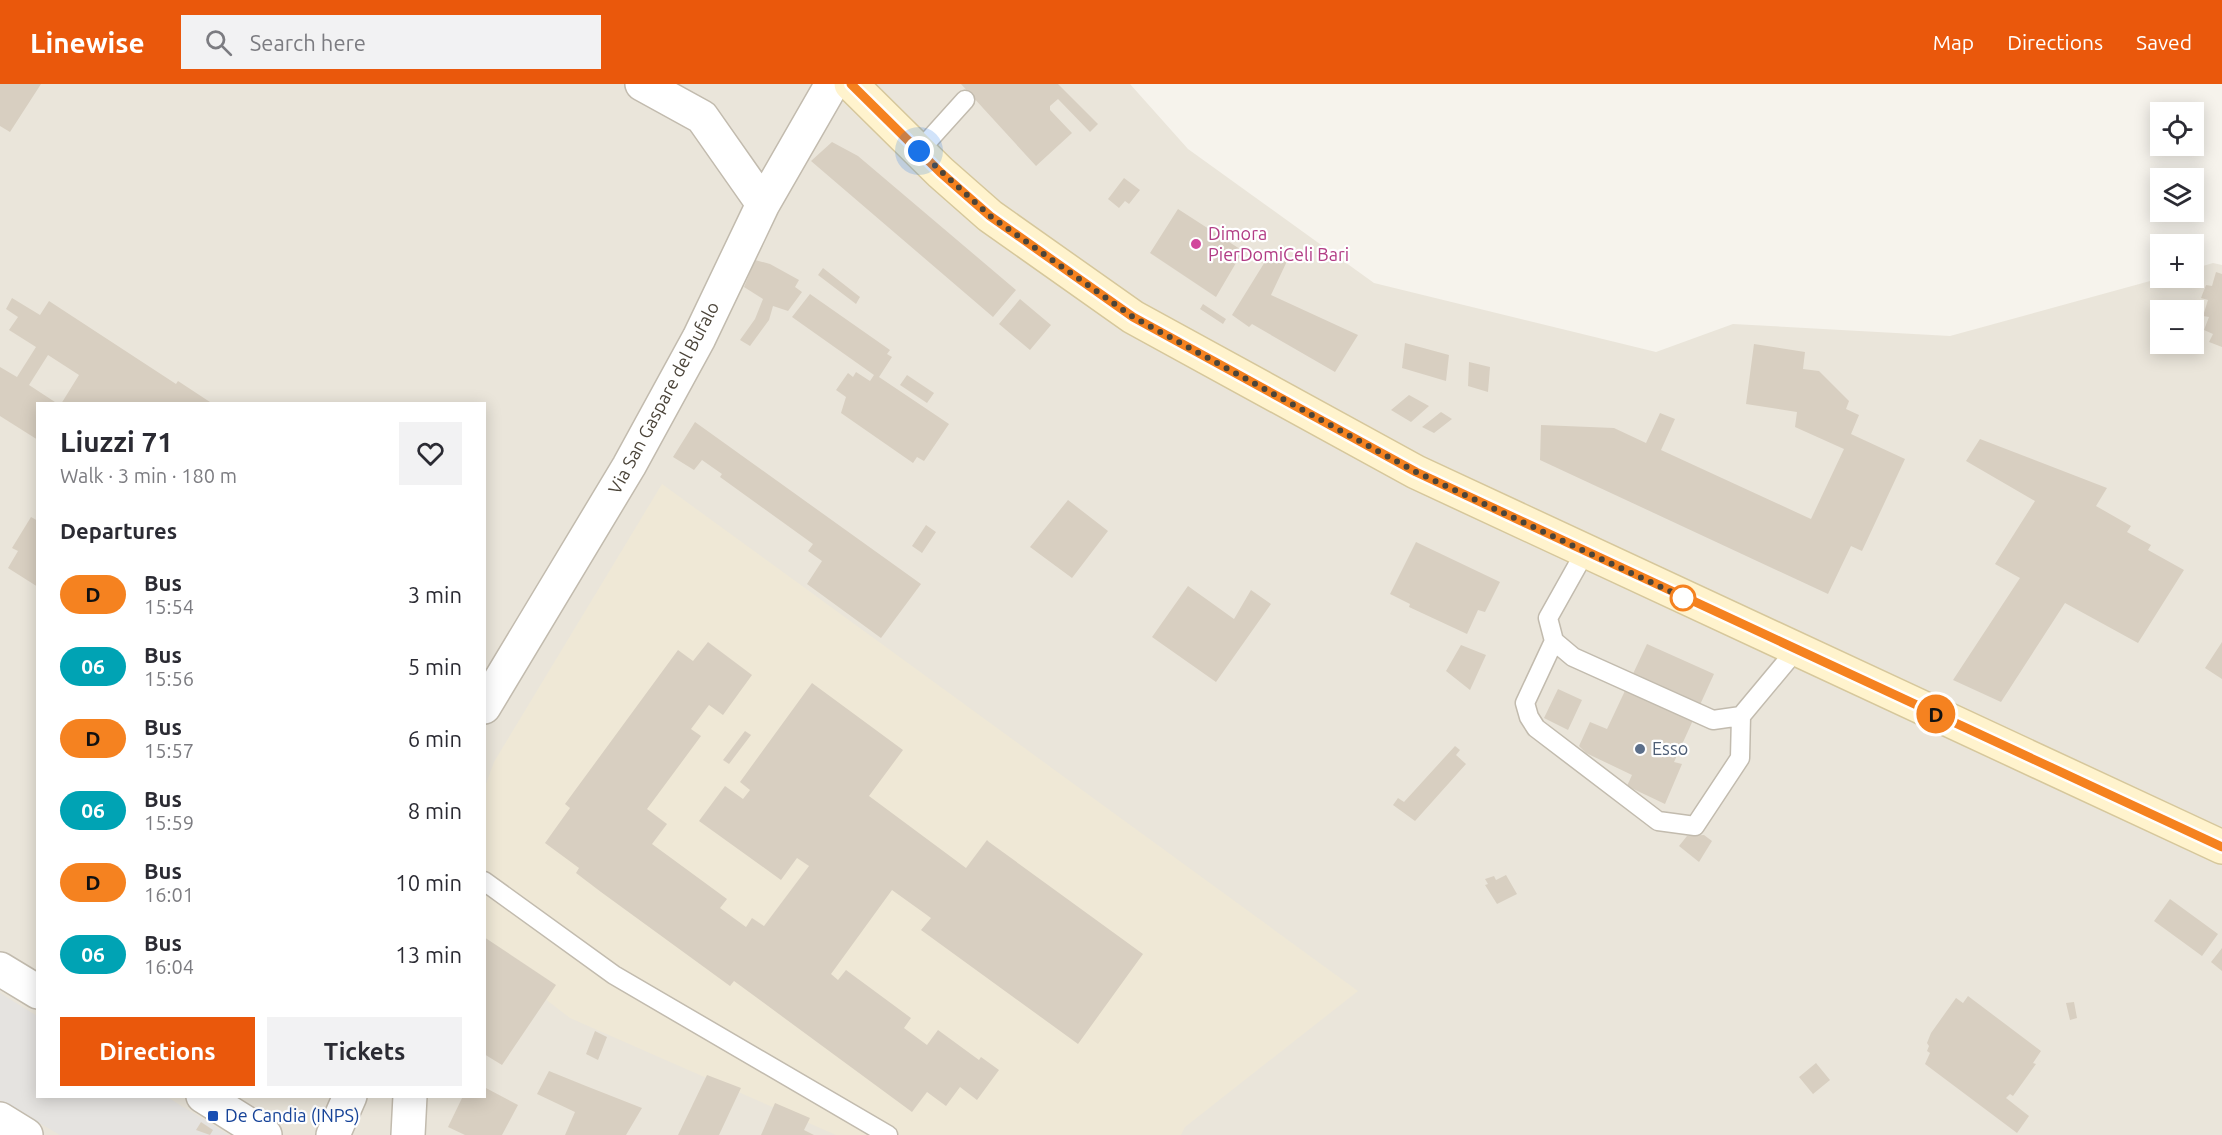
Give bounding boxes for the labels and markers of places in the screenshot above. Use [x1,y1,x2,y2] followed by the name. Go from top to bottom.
[1208,223,1349,264] place label: Dimora PierDomiCeli Bari
[1189,237,1203,251] marker: Dimora PierDomiCeli Bari
[1670,585,1696,611] unlabelled marker
[1652,738,1688,758] place label: Esso
[1633,742,1647,756] marker: Esso
[225,1105,360,1126] place label: De Candia (INPS)
[206,1109,220,1123] marker: De Candia (INPS)

